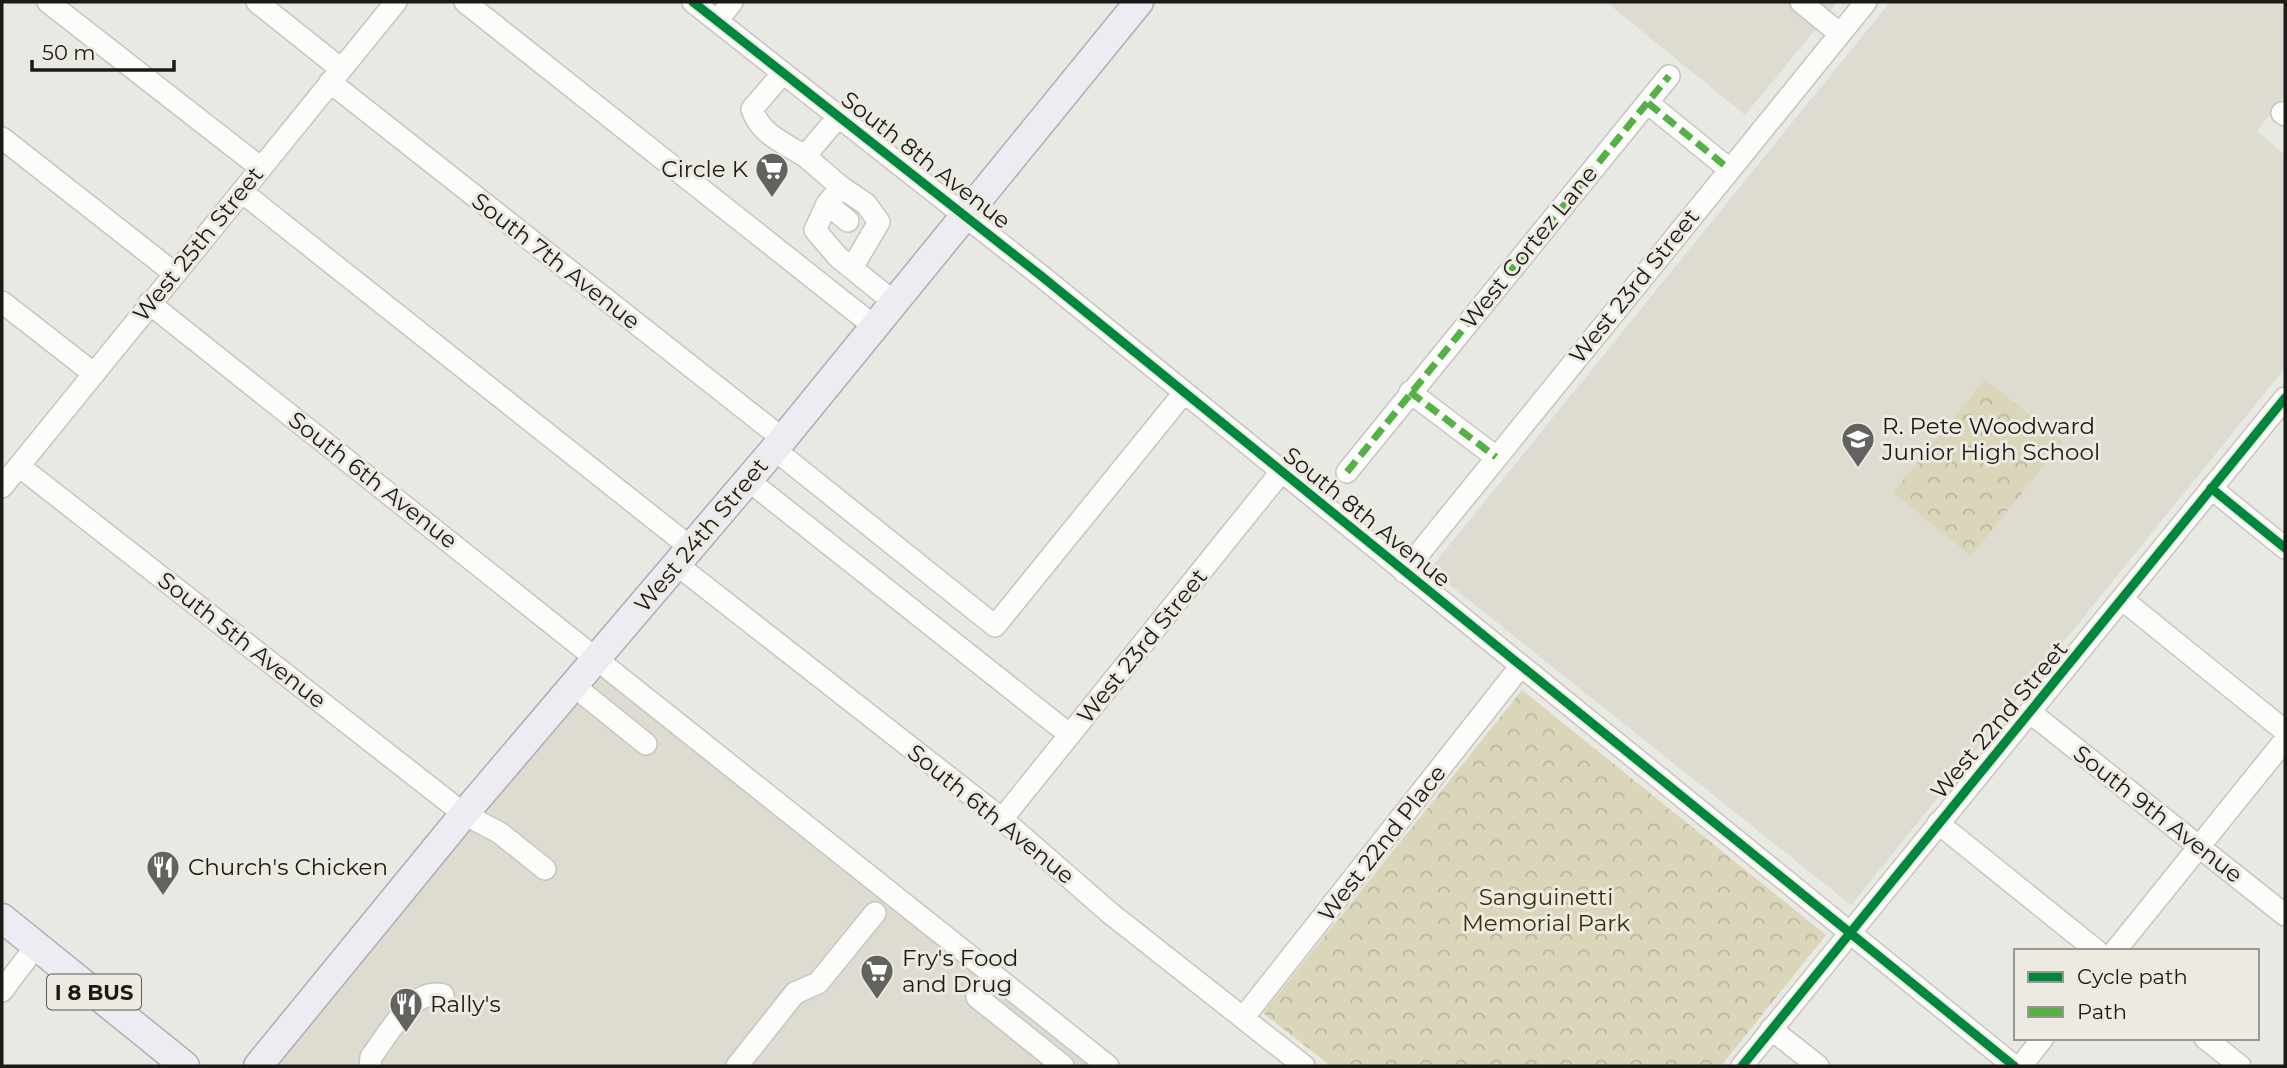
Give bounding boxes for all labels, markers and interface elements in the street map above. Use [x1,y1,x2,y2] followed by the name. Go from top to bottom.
[32,28,173,72] scale bar
[42,40,96,65] text: 50 m
[836,85,1016,235] street label: South 8th Avenue
[753,150,791,199] supermarket icon: Circle K
[661,155,749,183] place label: Circle K
[1455,160,1603,334] street label: West Cortez Lane
[127,161,269,327] street label: West 25th Street
[466,187,646,335] street label: South 7th Avenue
[1563,203,1705,369] street label: West 23rd Street
[283,405,463,555] street label: South 6th Avenue
[1881,412,2100,466] place label: R. Pete Woodward Junior High School
[1839,420,1877,469] school or university icon: R. Pete Woodward Junior High School
[1278,441,1456,593] street label: South 8th Avenue
[628,452,774,618] street label: West 24th Street
[1071,563,1213,729] street label: West 23rd Street
[152,566,332,714] street label: South 5th Avenue
[1925,635,2073,805] street label: West 22nd Street
[902,738,1080,890] street label: South 6th Avenue
[2068,739,2248,889] street label: South 9th Avenue
[1312,759,1452,927] street label: West 22nd Place
[144,848,182,897] restaurant icon: Church's Chicken
[188,853,388,881] place label: Church's Chicken
[1462,883,1630,937] park label: Sanguinetti Memorial Park
[902,944,1018,998] place label: Fry's Food and Drug
[2014,949,2259,1040] legend
[858,952,896,1001] supermarket icon: Fry's Food and Drug
[2077,964,2188,989] text: Cycle path
[47,974,141,1010] road number: I 8 BUS
[387,985,425,1034] restaurant icon: Rally's
[430,990,501,1018] place label: Rally's
[2077,999,2127,1024] text: Path

